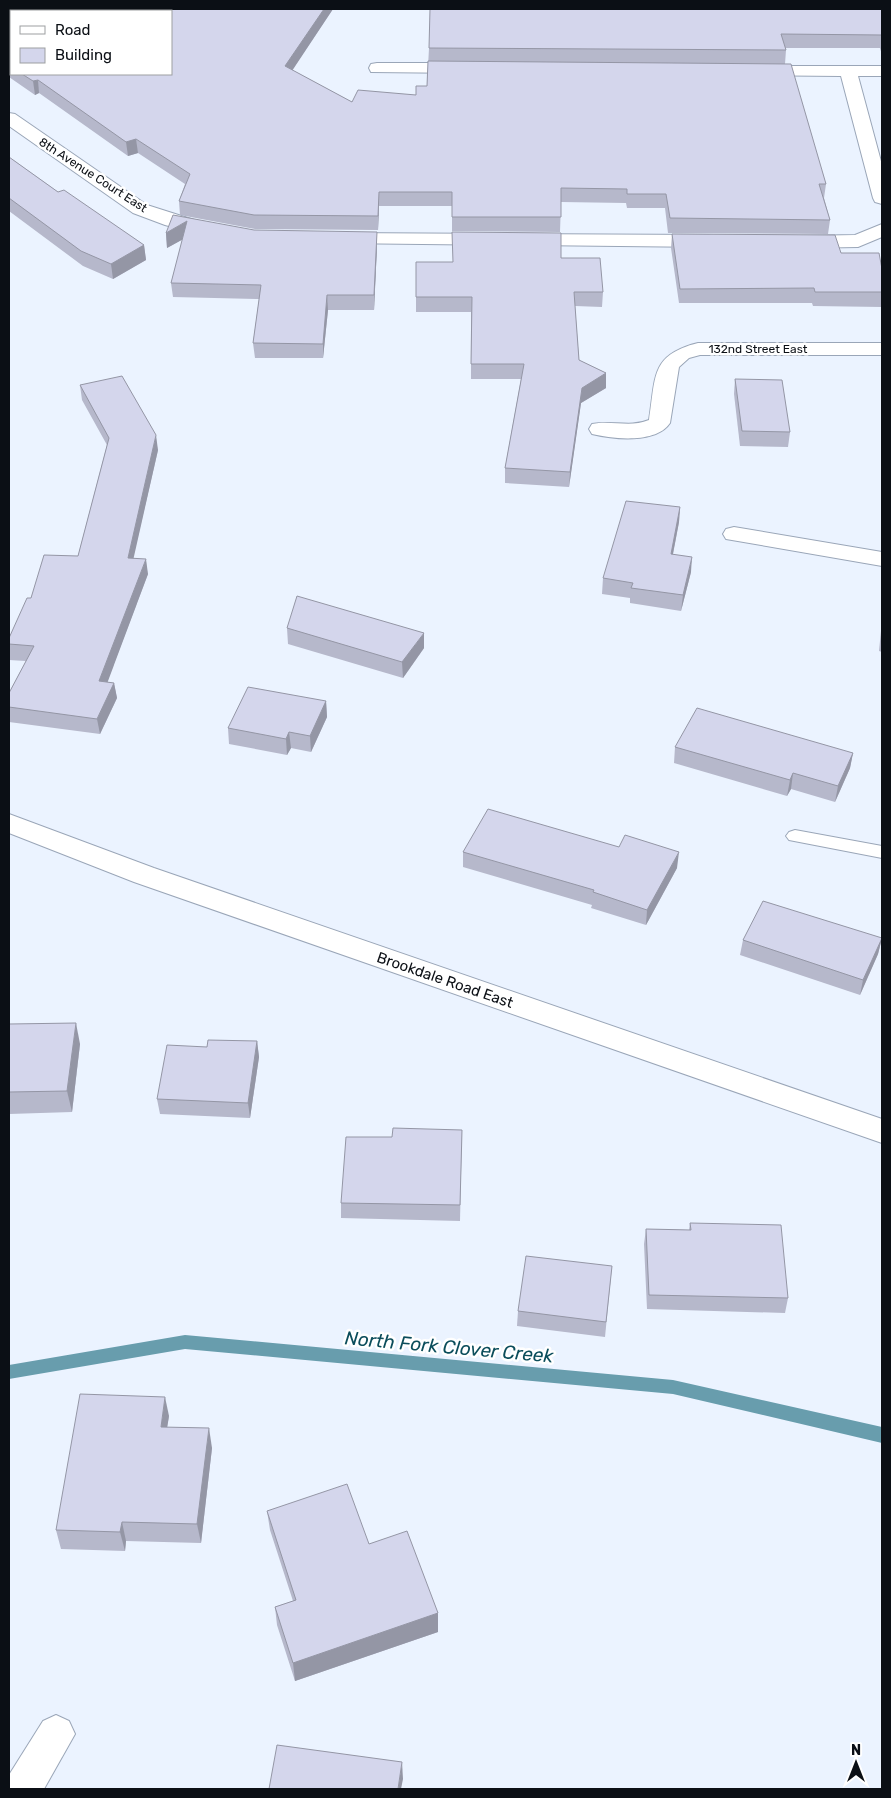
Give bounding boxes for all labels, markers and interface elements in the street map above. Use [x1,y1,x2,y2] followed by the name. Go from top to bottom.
[10,10,172,75] legend
[55,21,91,39] text: Road
[55,46,112,64] text: Building
[36,135,150,215] street label: 8th Avenue Court East
[708,342,808,356] street label: 132nd Street East
[374,948,516,1012] street label: Brookdale Road East
[344,1326,554,1368] water label: North Fork Clover Creek
[831,1738,881,1788] north arrow
[851,1742,861,1759] text: N

